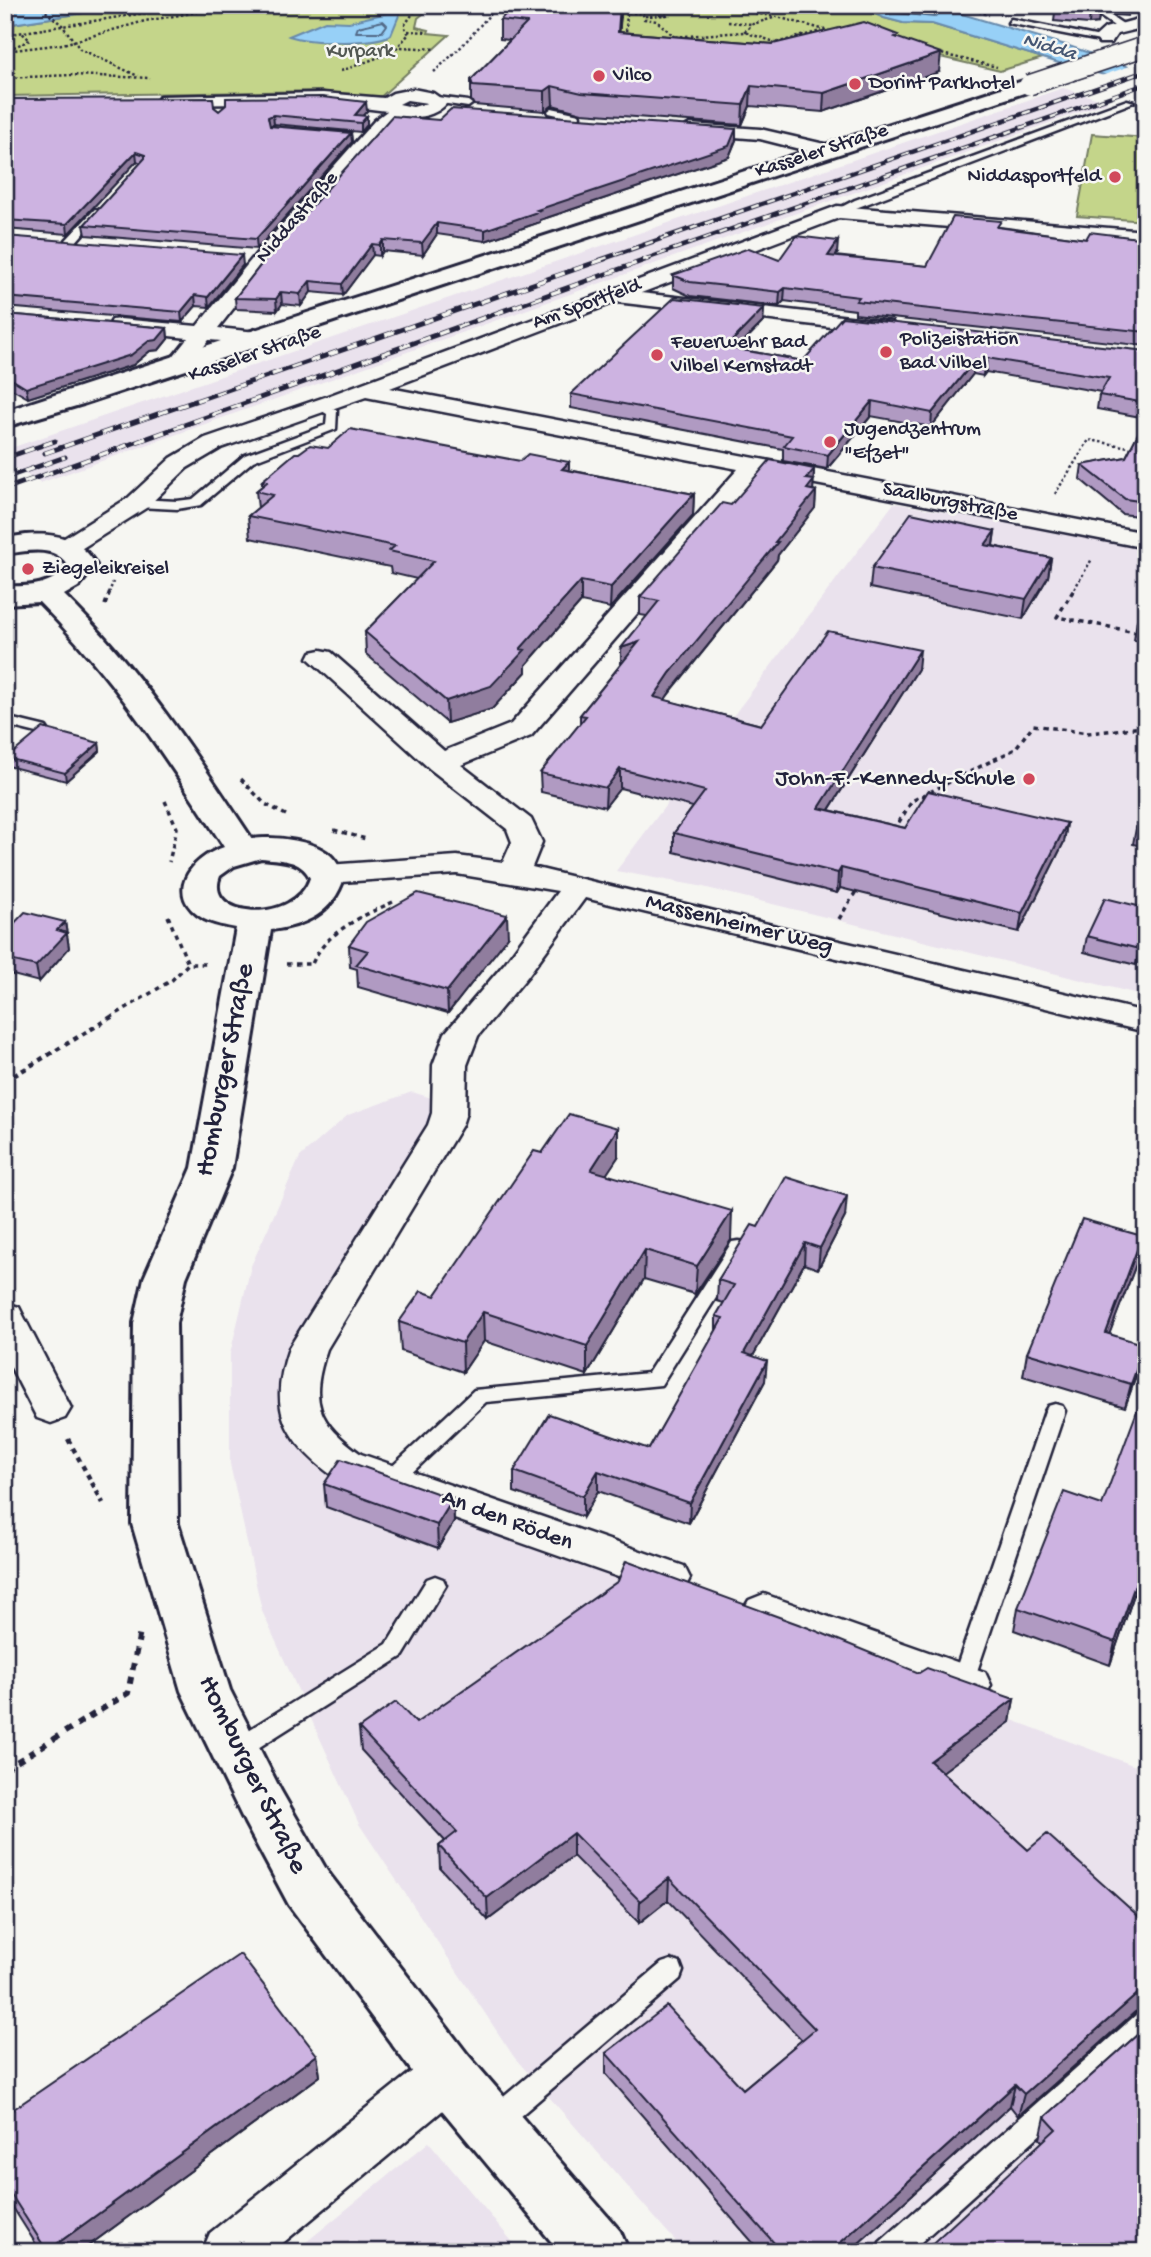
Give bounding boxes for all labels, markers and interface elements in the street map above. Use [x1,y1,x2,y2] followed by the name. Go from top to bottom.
[1019,28,1080,68] water label: Nidda
[326,40,396,65] park label: Kurpark
[612,64,652,89] place label: Vilco
[591,68,607,84] marker: Vilco
[867,72,1015,97] place label: Dorint Parkhotel
[847,76,863,92] marker: Dorint Parkhotel
[752,118,893,185] street label: Kasseler Straße
[967,165,1103,190] place label: Niddasportfeld
[251,166,345,269] street label: Niddastraße
[1107,169,1123,185] marker: Niddasportfeld
[529,273,646,336] street label: Am Sportfeld
[185,320,326,389] street label: Kasseler Straße
[899,328,1018,377] place label: Polizeistation Bad Vilbel
[670,331,814,380] place label: Feuerwehr Bad Vilbel Kernstadt
[878,344,894,360] marker: Polizeistation Bad Vilbel
[649,347,665,363] marker: Feuerwehr Bad Vilbel Kernstadt
[844,418,981,467] place label: Jugendzentrum "Efzet"
[822,434,838,450] marker: Jugendzentrum "Efzet"
[880,478,1021,529] street label: Saalburgstraße
[42,557,169,582] place label: Ziegeleikreisel
[20,561,36,577] marker: Ziegeleikreisel
[775,765,1016,794] place label: John-F.-Kennedy-Schule
[1021,771,1037,787] marker: John-F.-Kennedy-Schule
[642,888,836,962] street label: Massenheimer Weg
[189,960,263,1179] street label: Homburger Straße
[437,1484,577,1558] street label: An den Röden
[190,1670,315,1880] street label: Homburger Straße

